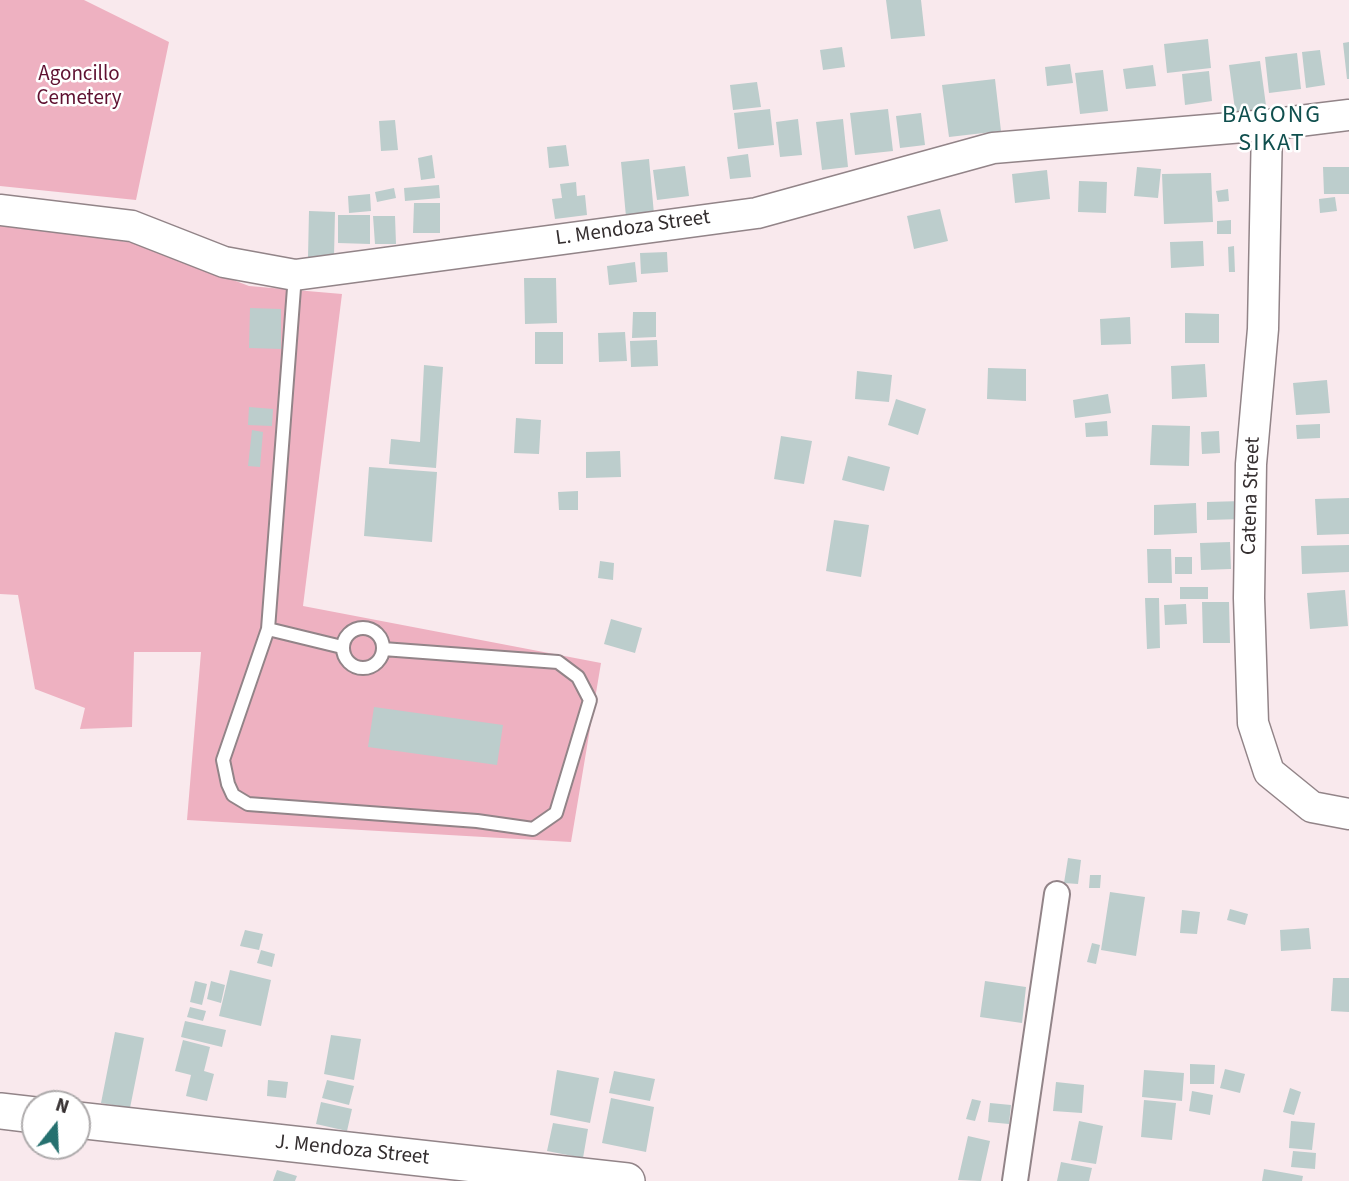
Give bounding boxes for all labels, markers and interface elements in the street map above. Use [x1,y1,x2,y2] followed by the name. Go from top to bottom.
[37,62,121,112] park label: Agoncillo Cemetery
[1223,103,1321,159] district label: BAGONG SIKAT
[554,206,712,252] street label: L. Mendoza Street
[1237,436,1267,556] street label: Catena Street
[21,1090,91,1160] north arrow
[52,1092,72,1121] text: N
[274,1130,430,1172] street label: J. Mendoza Street

